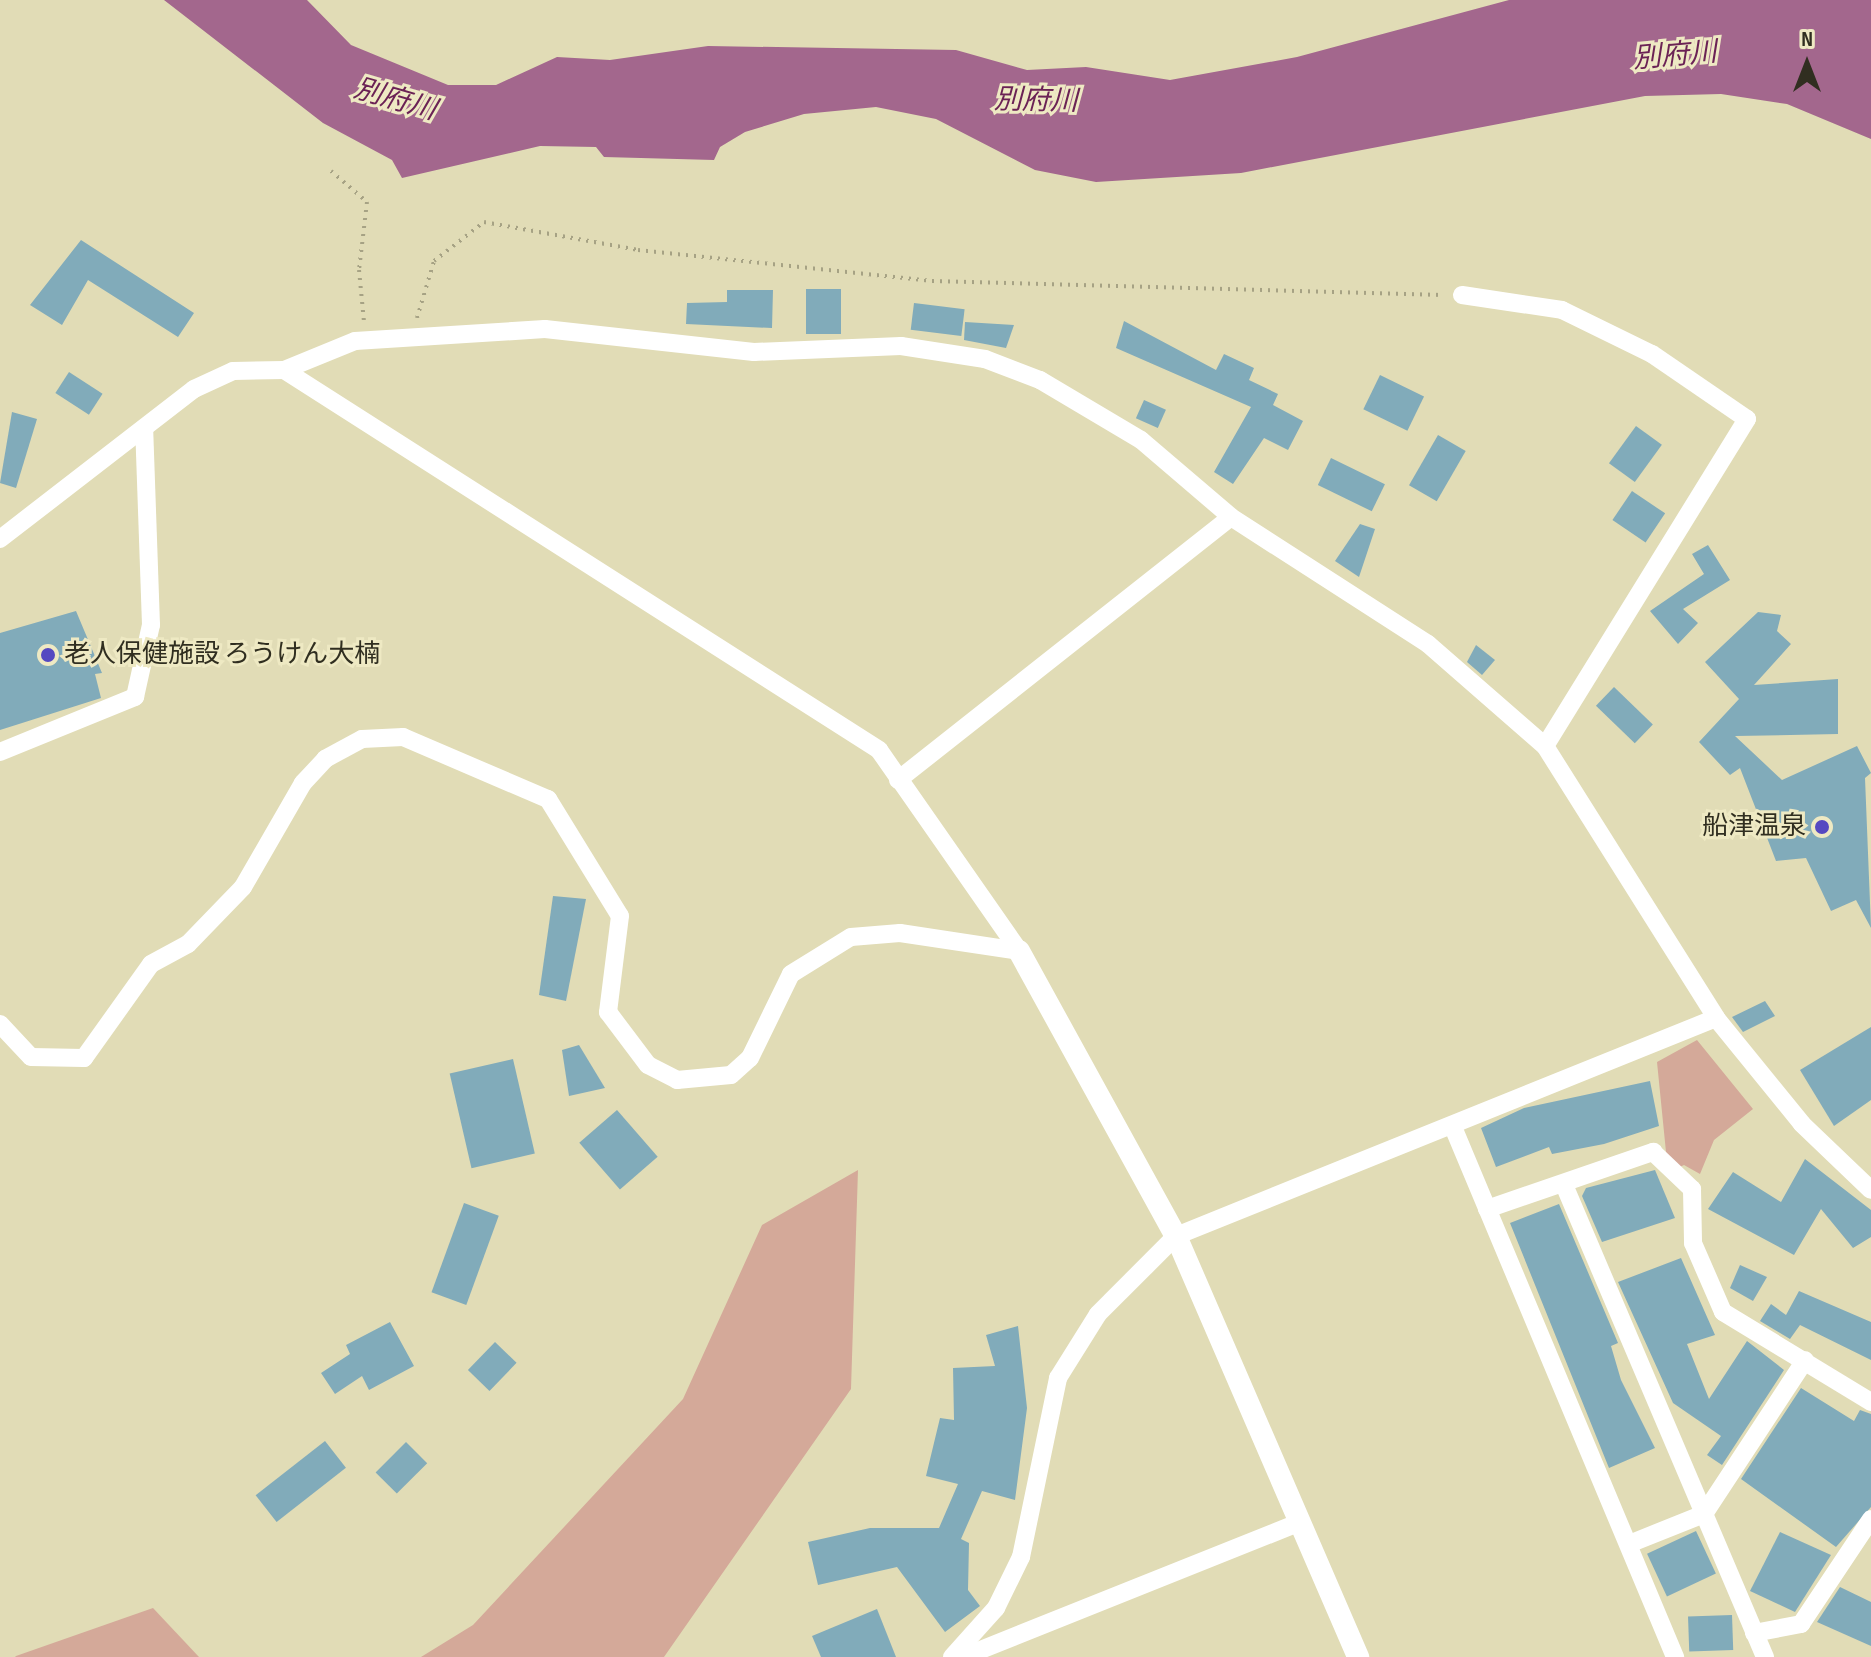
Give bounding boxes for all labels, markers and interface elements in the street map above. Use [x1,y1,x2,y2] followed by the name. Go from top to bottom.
[1767,24,1847,104] north arrow
[1801,26,1813,53] text: N
[1632,36,1718,76] water label: 別府川
[350,72,440,128] water label: 別府川
[994,83,1078,119] water label: 別府川
[64,639,380,671] place label: 老人保健施設 ろうけん大楠
[39,646,57,664] marker: 老人保健施設 ろうけん大楠
[1702,811,1806,843] place label: 船津温泉
[1813,818,1831,836] marker: 船津温泉

